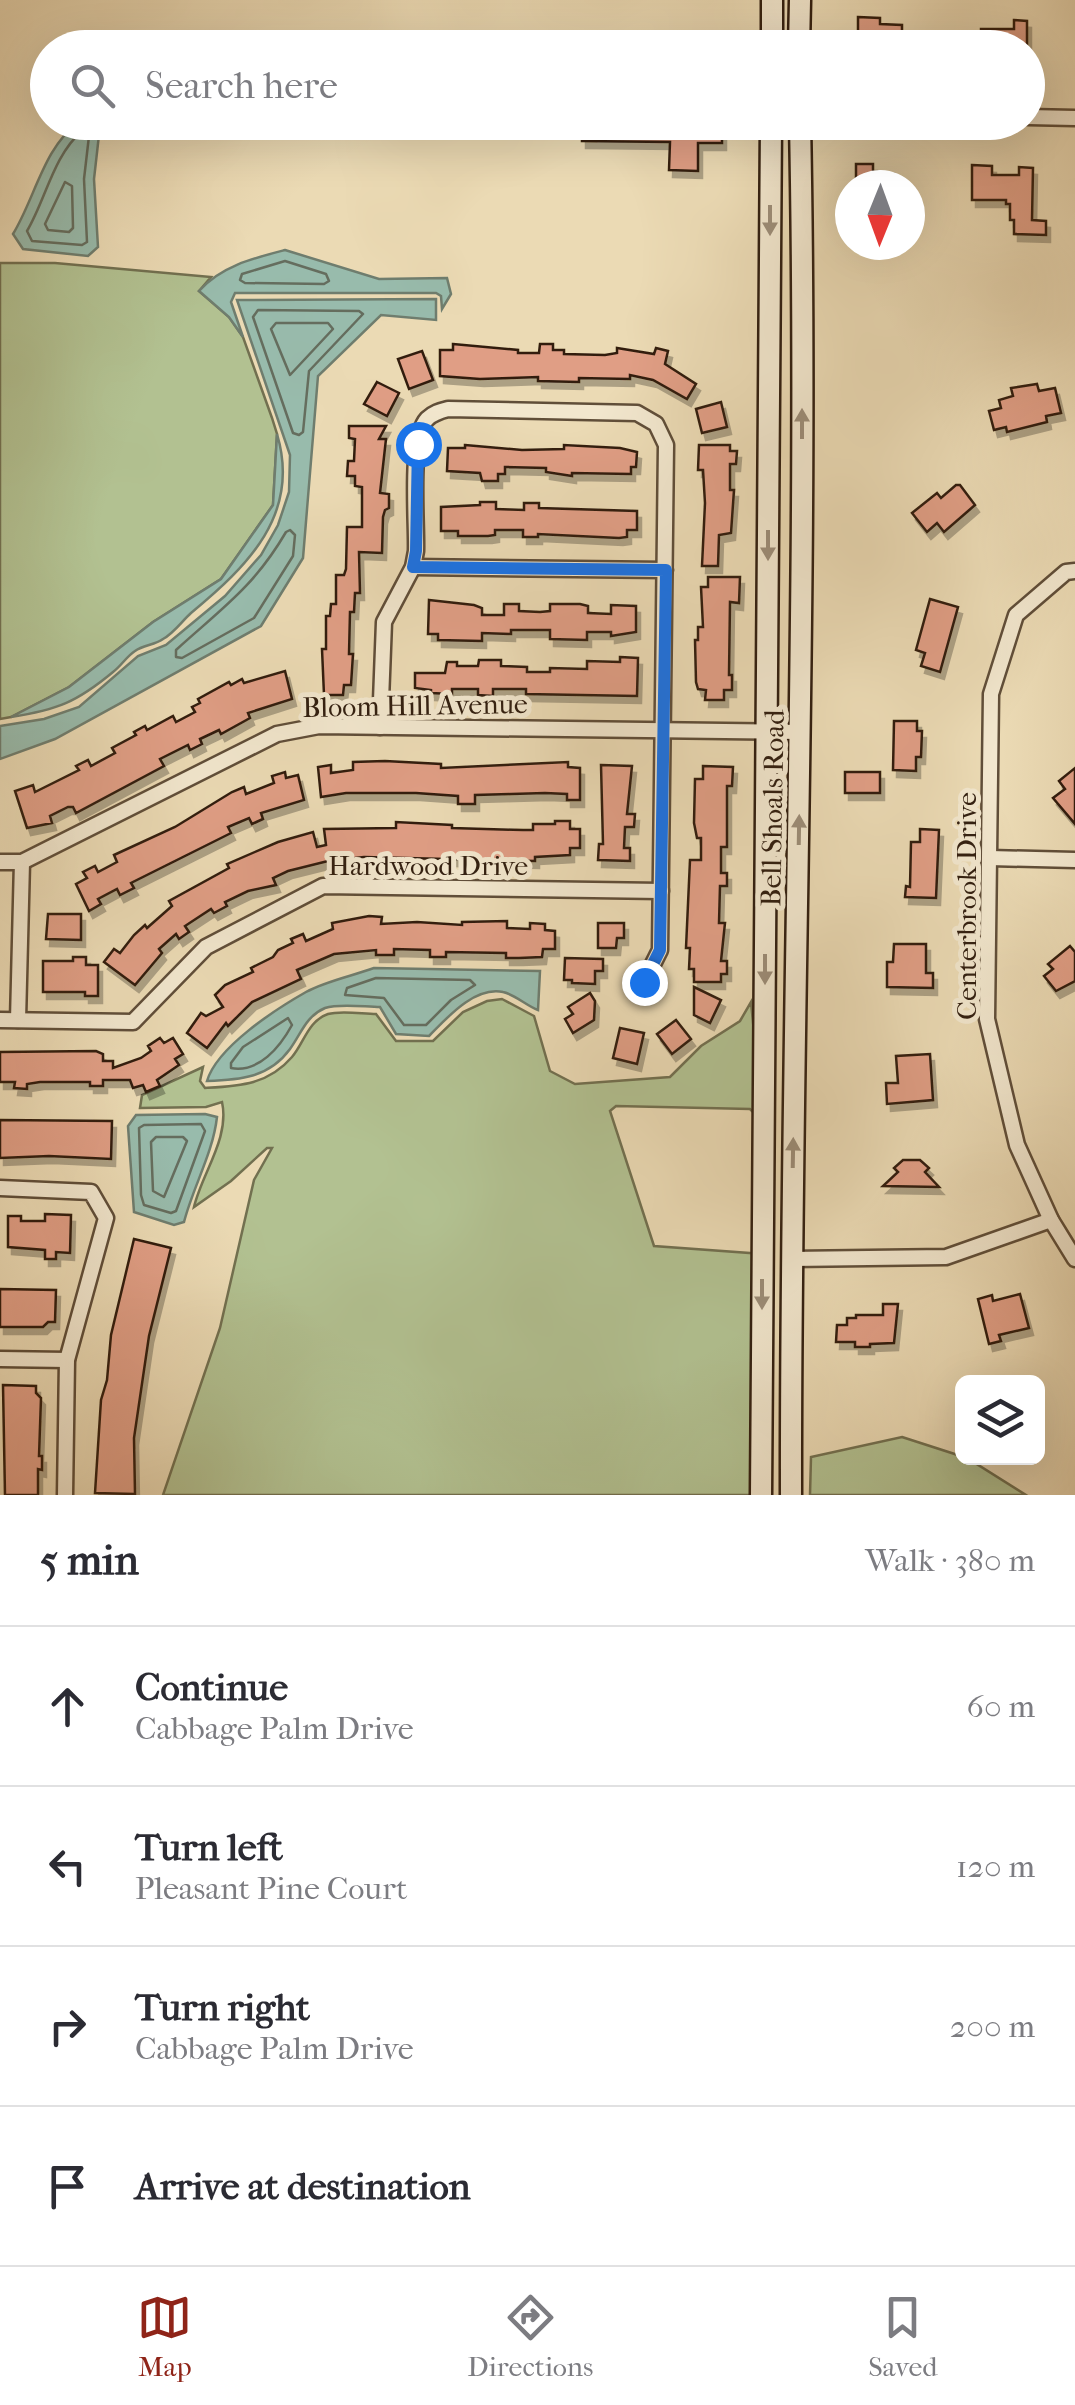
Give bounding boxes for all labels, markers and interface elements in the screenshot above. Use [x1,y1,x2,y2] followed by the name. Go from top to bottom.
[30,30,1045,140] search box
[65,58,120,113] icon: search
[145,63,338,108] text: Search here
[835,170,925,260] north arrow
[762,204,778,236] one-way arrow
[794,408,810,440] one-way arrow
[396,422,442,468] route start
[760,529,776,561] one-way arrow
[302,687,528,724] street label: Bloom Hill Avenue
[754,708,791,907] street label: Bell Shoals Road
[950,792,983,1020] street label: Centerbrook Drive
[791,813,807,845] one-way arrow
[328,849,528,882] street label: Hardwood Drive
[757,954,773,986] one-way arrow
[622,960,668,1006] route end
[785,1136,801,1168] one-way arrow
[754,1279,770,1311] one-way arrow
[955,1375,1045,1465] map controls
[955,1375,1045,1465] button: layers
[40,1536,139,1585] text: 5 min
[865,1542,1035,1579] text: Walk · 380 m
[135,1665,288,1710] text: Continue
[40,1679,95,1734] icon: ahead
[967,1688,1035,1725] text: 60 m
[135,1710,414,1747] text: Cabbage Palm Drive
[135,1825,283,1870] text: Turn left
[40,1839,95,1894] icon: left
[956,1848,1035,1885] text: 120 m
[135,1870,407,1907] text: Pleasant Pine Court
[135,1985,310,2030] text: Turn right
[40,1999,95,2054] icon: right
[950,2008,1035,2045] text: 200 m
[135,2030,414,2067] text: Cabbage Palm Drive
[40,2159,95,2214] icon: arrive
[135,2164,471,2209] text: Arrive at destination
[137,2290,192,2383] tab: Map
[467,2290,593,2383] tab: Directions
[868,2290,938,2383] tab: Saved

